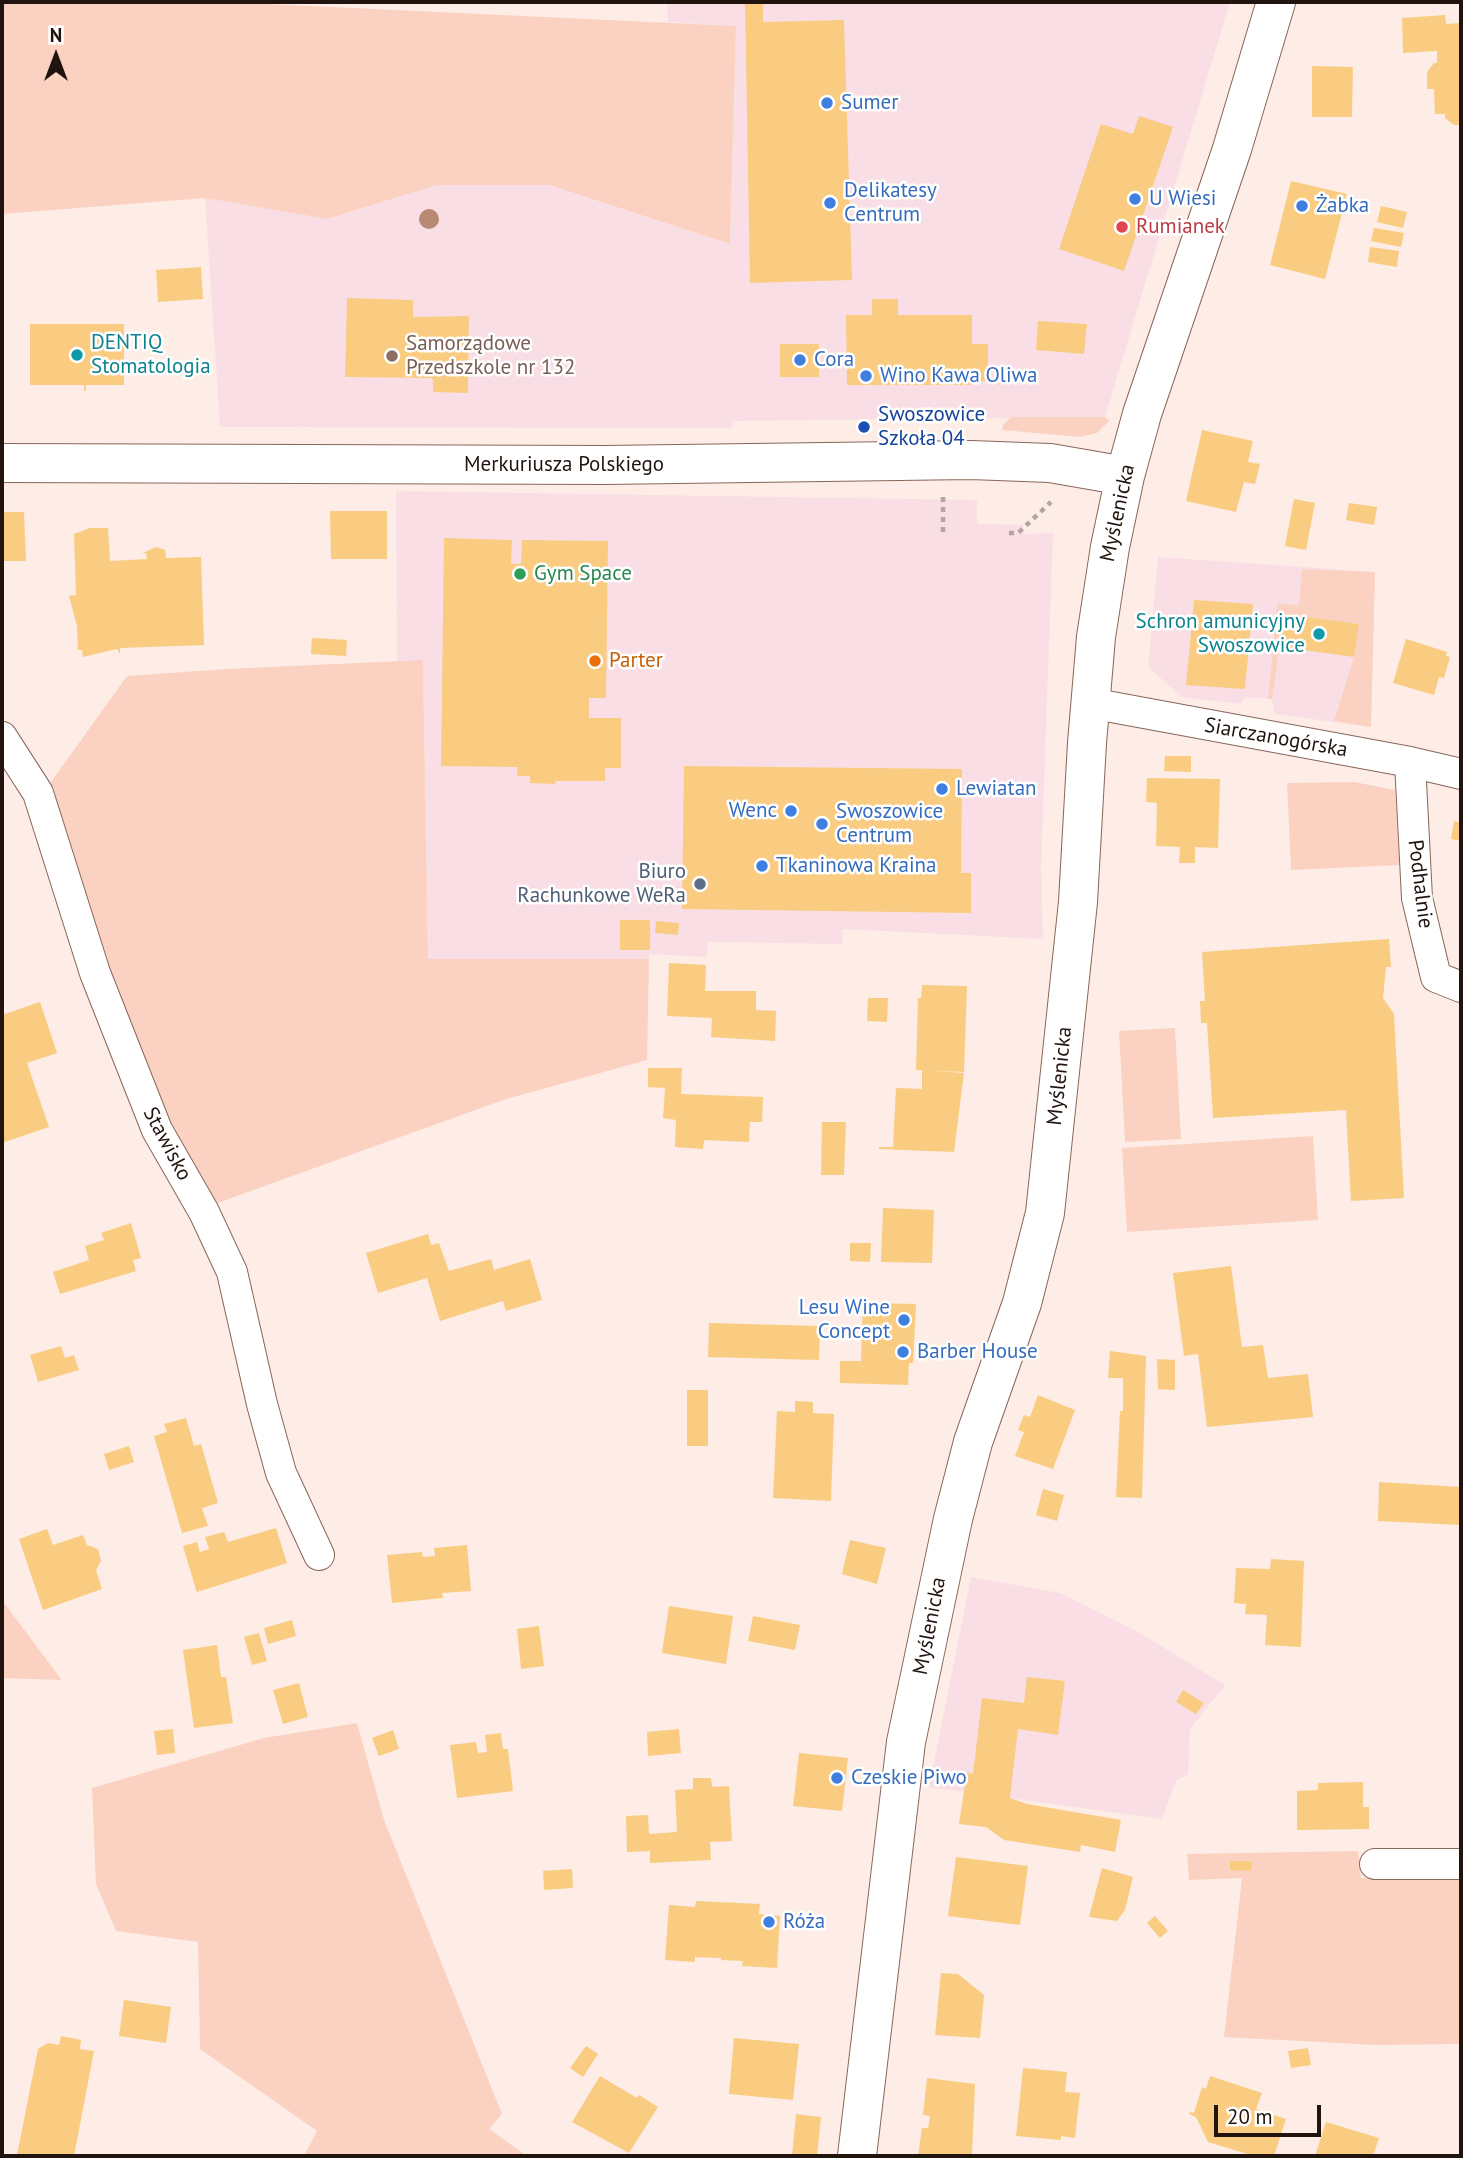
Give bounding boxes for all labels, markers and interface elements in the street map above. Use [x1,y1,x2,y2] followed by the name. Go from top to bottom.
[21,21,91,91] north arrow
[50,23,62,47] text: N
[841,90,898,116] place label: Sumer
[819,95,835,111] marker: Sumer
[844,178,937,228] place label: Delikatesy Centrum
[1149,186,1216,212] place label: U Wiesi
[1127,191,1143,207] marker: U Wiesi
[1316,193,1369,219] place label: Żabka
[822,195,838,211] marker: Delikatesy Centrum
[1294,198,1310,214] marker: Żabka
[1136,214,1225,240] place label: Rumianek
[1114,219,1130,235] marker: Rumianek
[91,330,211,380] place label: DENTIQ Stomatologia
[406,331,575,381] place label: Samorządowe Przedszkole nr 132
[69,347,85,363] marker: DENTIQ Stomatologia
[814,347,854,373] place label: Cora
[384,348,400,364] marker: Samorządowe Przedszkole nr 132
[792,352,808,368] marker: Cora
[880,363,1037,389] place label: Wino Kawa Oliwa
[858,368,874,384] marker: Wino Kawa Oliwa
[878,402,985,452] place label: Swoszowice Szkoła 04
[856,419,872,435] marker: Swoszowice Szkoła 04
[464,452,664,478] street label: Merkuriusza Polskiego
[1095,462,1141,564] street label: Myślenicka
[534,561,632,587] place label: Gym Space
[512,566,528,582] marker: Gym Space
[1136,609,1305,659] place label: Schron amunicyjny Swoszowice
[1311,626,1327,642] marker: Schron amunicyjny Swoszowice
[609,648,663,674] place label: Parter
[587,653,603,669] marker: Parter
[1202,713,1350,763] street label: Siarczanogórska
[956,776,1037,802] place label: Lewiatan
[934,781,950,797] marker: Lewiatan
[729,798,777,824] place label: Wenc
[836,799,943,849] place label: Swoszowice Centrum
[783,803,799,819] marker: Wenc
[814,816,830,832] marker: Swoszowice Centrum
[1402,838,1438,930] street label: Podhalnie
[776,853,937,879] place label: Tkaninowa Kraina
[754,858,770,874] marker: Tkaninowa Kraina
[517,859,686,909] place label: Biuro Rachunkowe WeRa
[692,876,708,892] marker: Biuro Rachunkowe WeRa
[1042,1025,1078,1127] street label: Myślenicka
[137,1103,197,1185] street label: Stawisko
[799,1295,890,1345] place label: Lesu Wine Concept
[896,1312,912,1328] marker: Lesu Wine Concept
[917,1339,1038,1365] place label: Barber House
[895,1344,911,1360] marker: Barber House
[908,1575,952,1677] street label: Myślenicka
[851,1765,967,1791] place label: Czeskie Piwo
[829,1770,845,1786] marker: Czeskie Piwo
[783,1909,825,1935] place label: Róża
[761,1914,777,1930] marker: Róża
[1218,2092,1325,2136] scale bar
[1227,2103,1273,2130] text: 20 m

